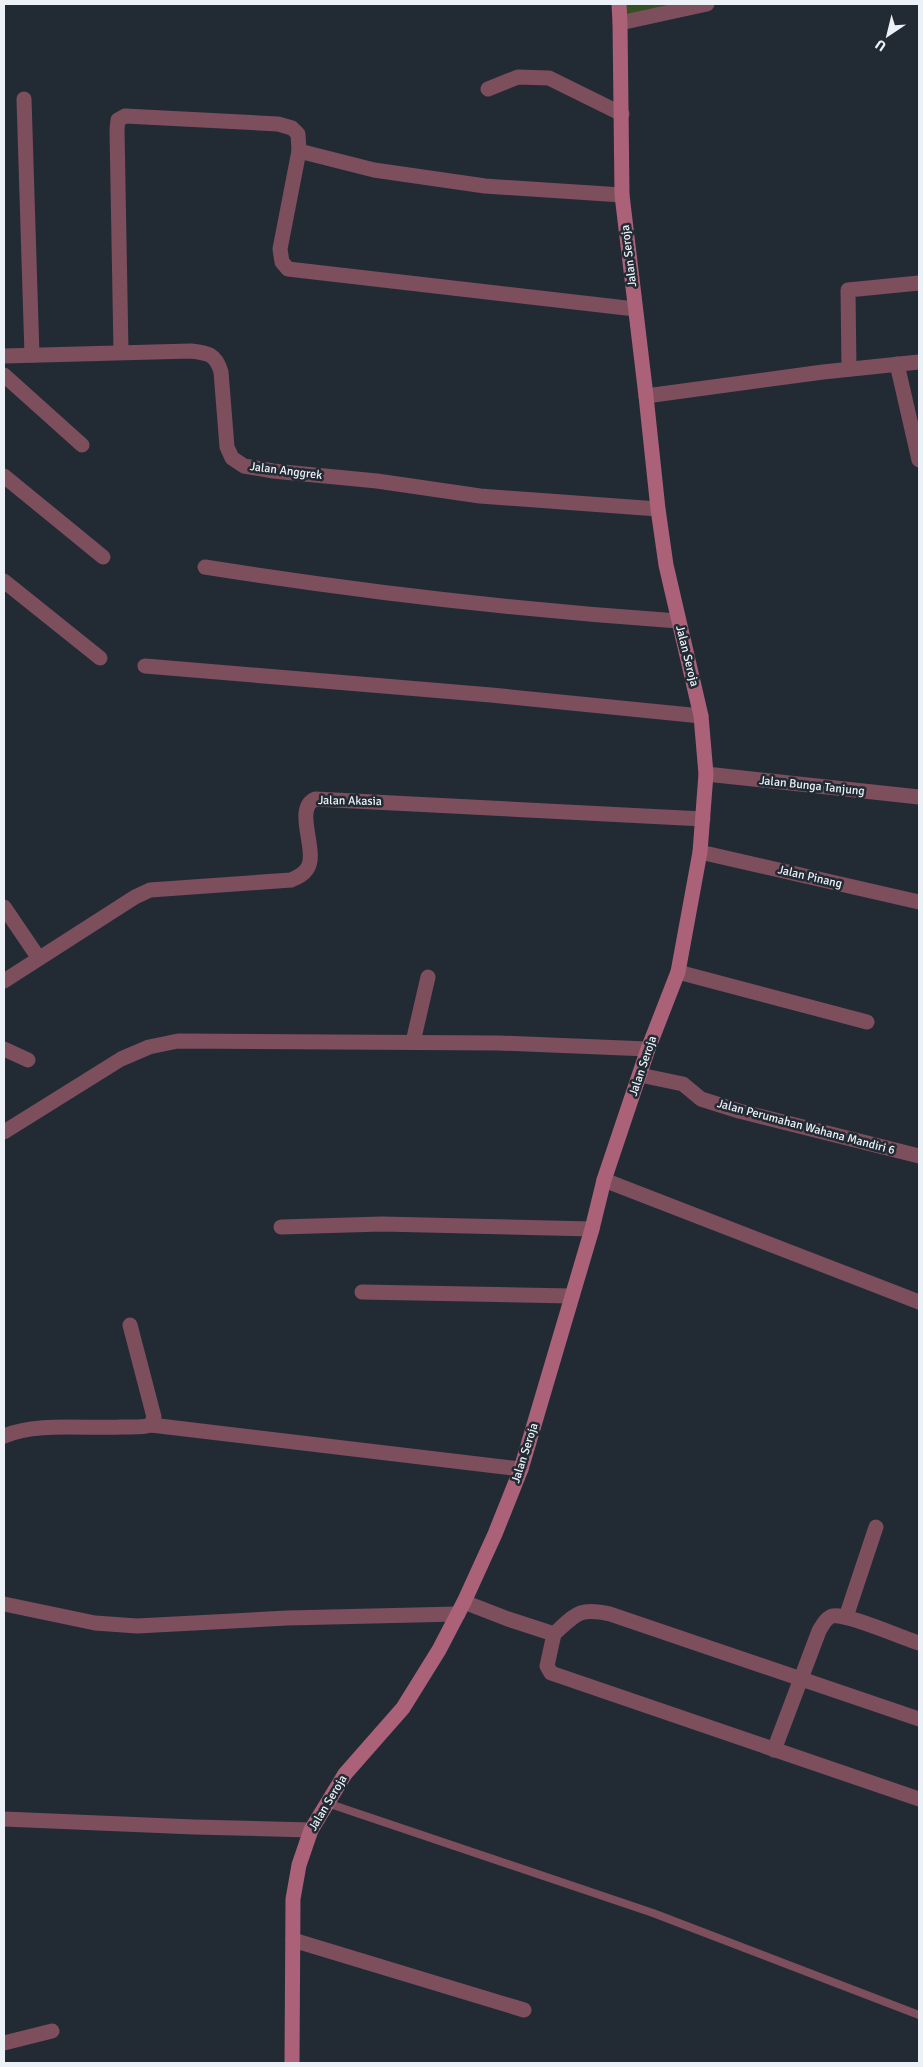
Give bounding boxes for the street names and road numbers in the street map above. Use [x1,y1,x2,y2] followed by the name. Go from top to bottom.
[618,224,640,288] street label: Jalan Seroja
[249,459,323,483] street label: Jalan Anggrek
[672,624,702,688] street label: Jalan Seroja
[759,773,865,799] street label: Jalan Bunga Tanjung
[318,793,382,809] street label: Jalan Akasia
[776,862,844,892] street label: Jalan Pinang
[626,1034,660,1098] street label: Jalan Seroja
[715,1096,897,1158] street label: Jalan Perumahan Wahana Mandiri 6
[508,1421,542,1485] street label: Jalan Seroja
[305,1772,351,1834] street label: Jalan Seroja

